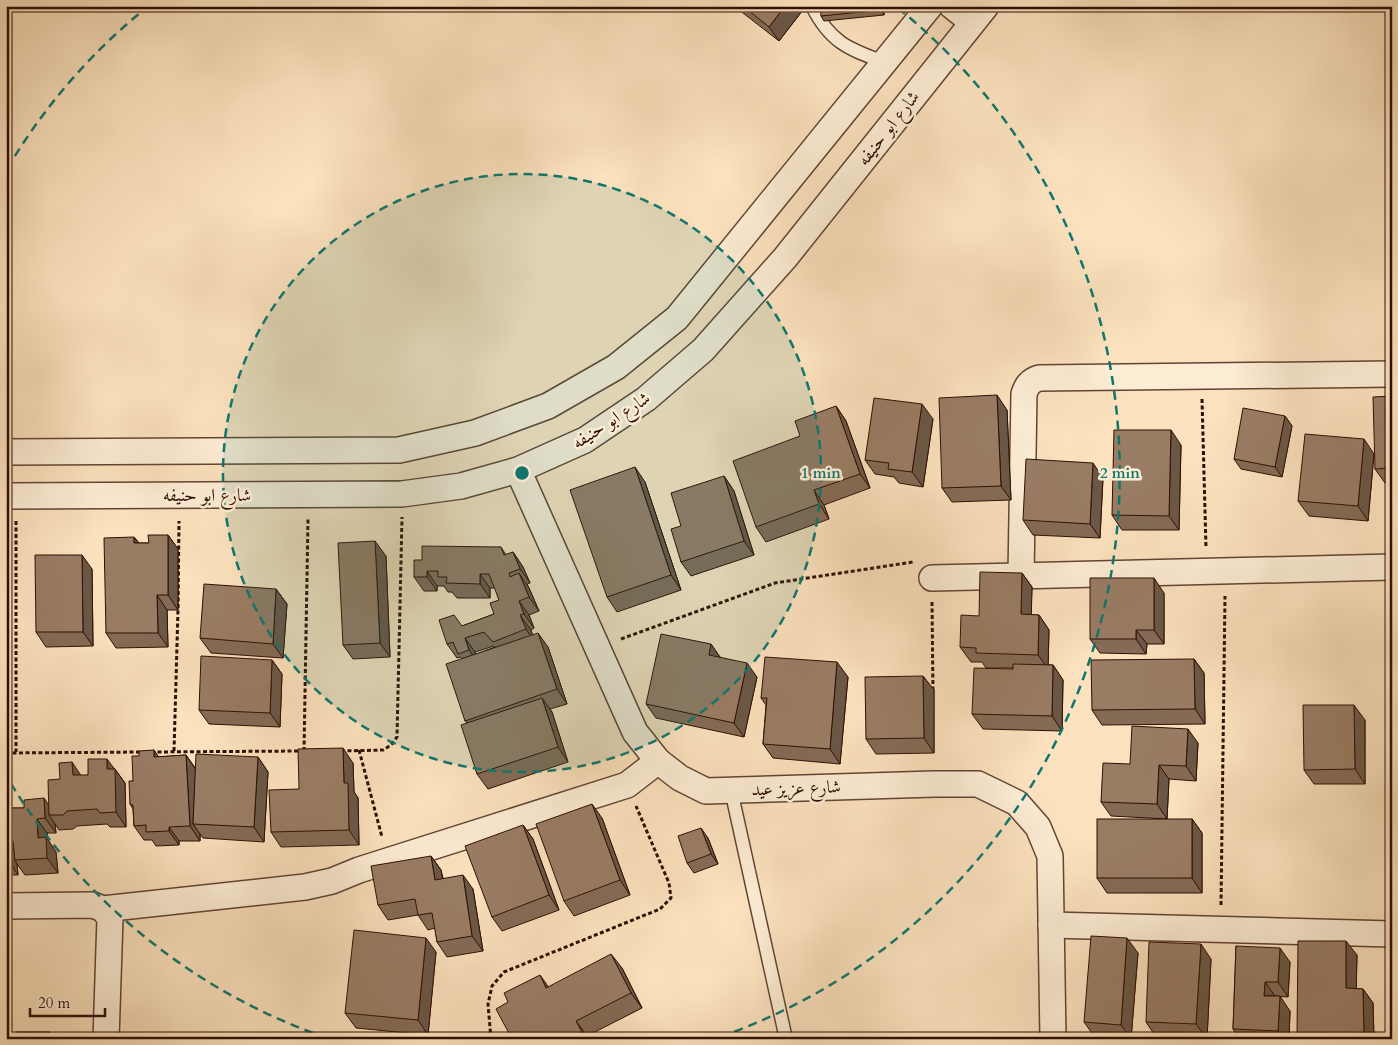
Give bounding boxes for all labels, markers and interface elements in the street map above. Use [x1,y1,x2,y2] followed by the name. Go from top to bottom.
[851,86,927,172] street label: شارع ابو حنيفه
[567,386,656,457] street label: شارع ابو حنيفه
[801,463,841,483] text: 1 min
[1100,463,1140,483] text: 2 min
[513,464,531,482] centre of rings
[163,483,251,510] street label: شارع ابو حنيفه
[751,774,841,805] street label: شارع عزيز عيد
[30,985,105,1017] scale bar
[38,993,70,1013] text: 20 m

